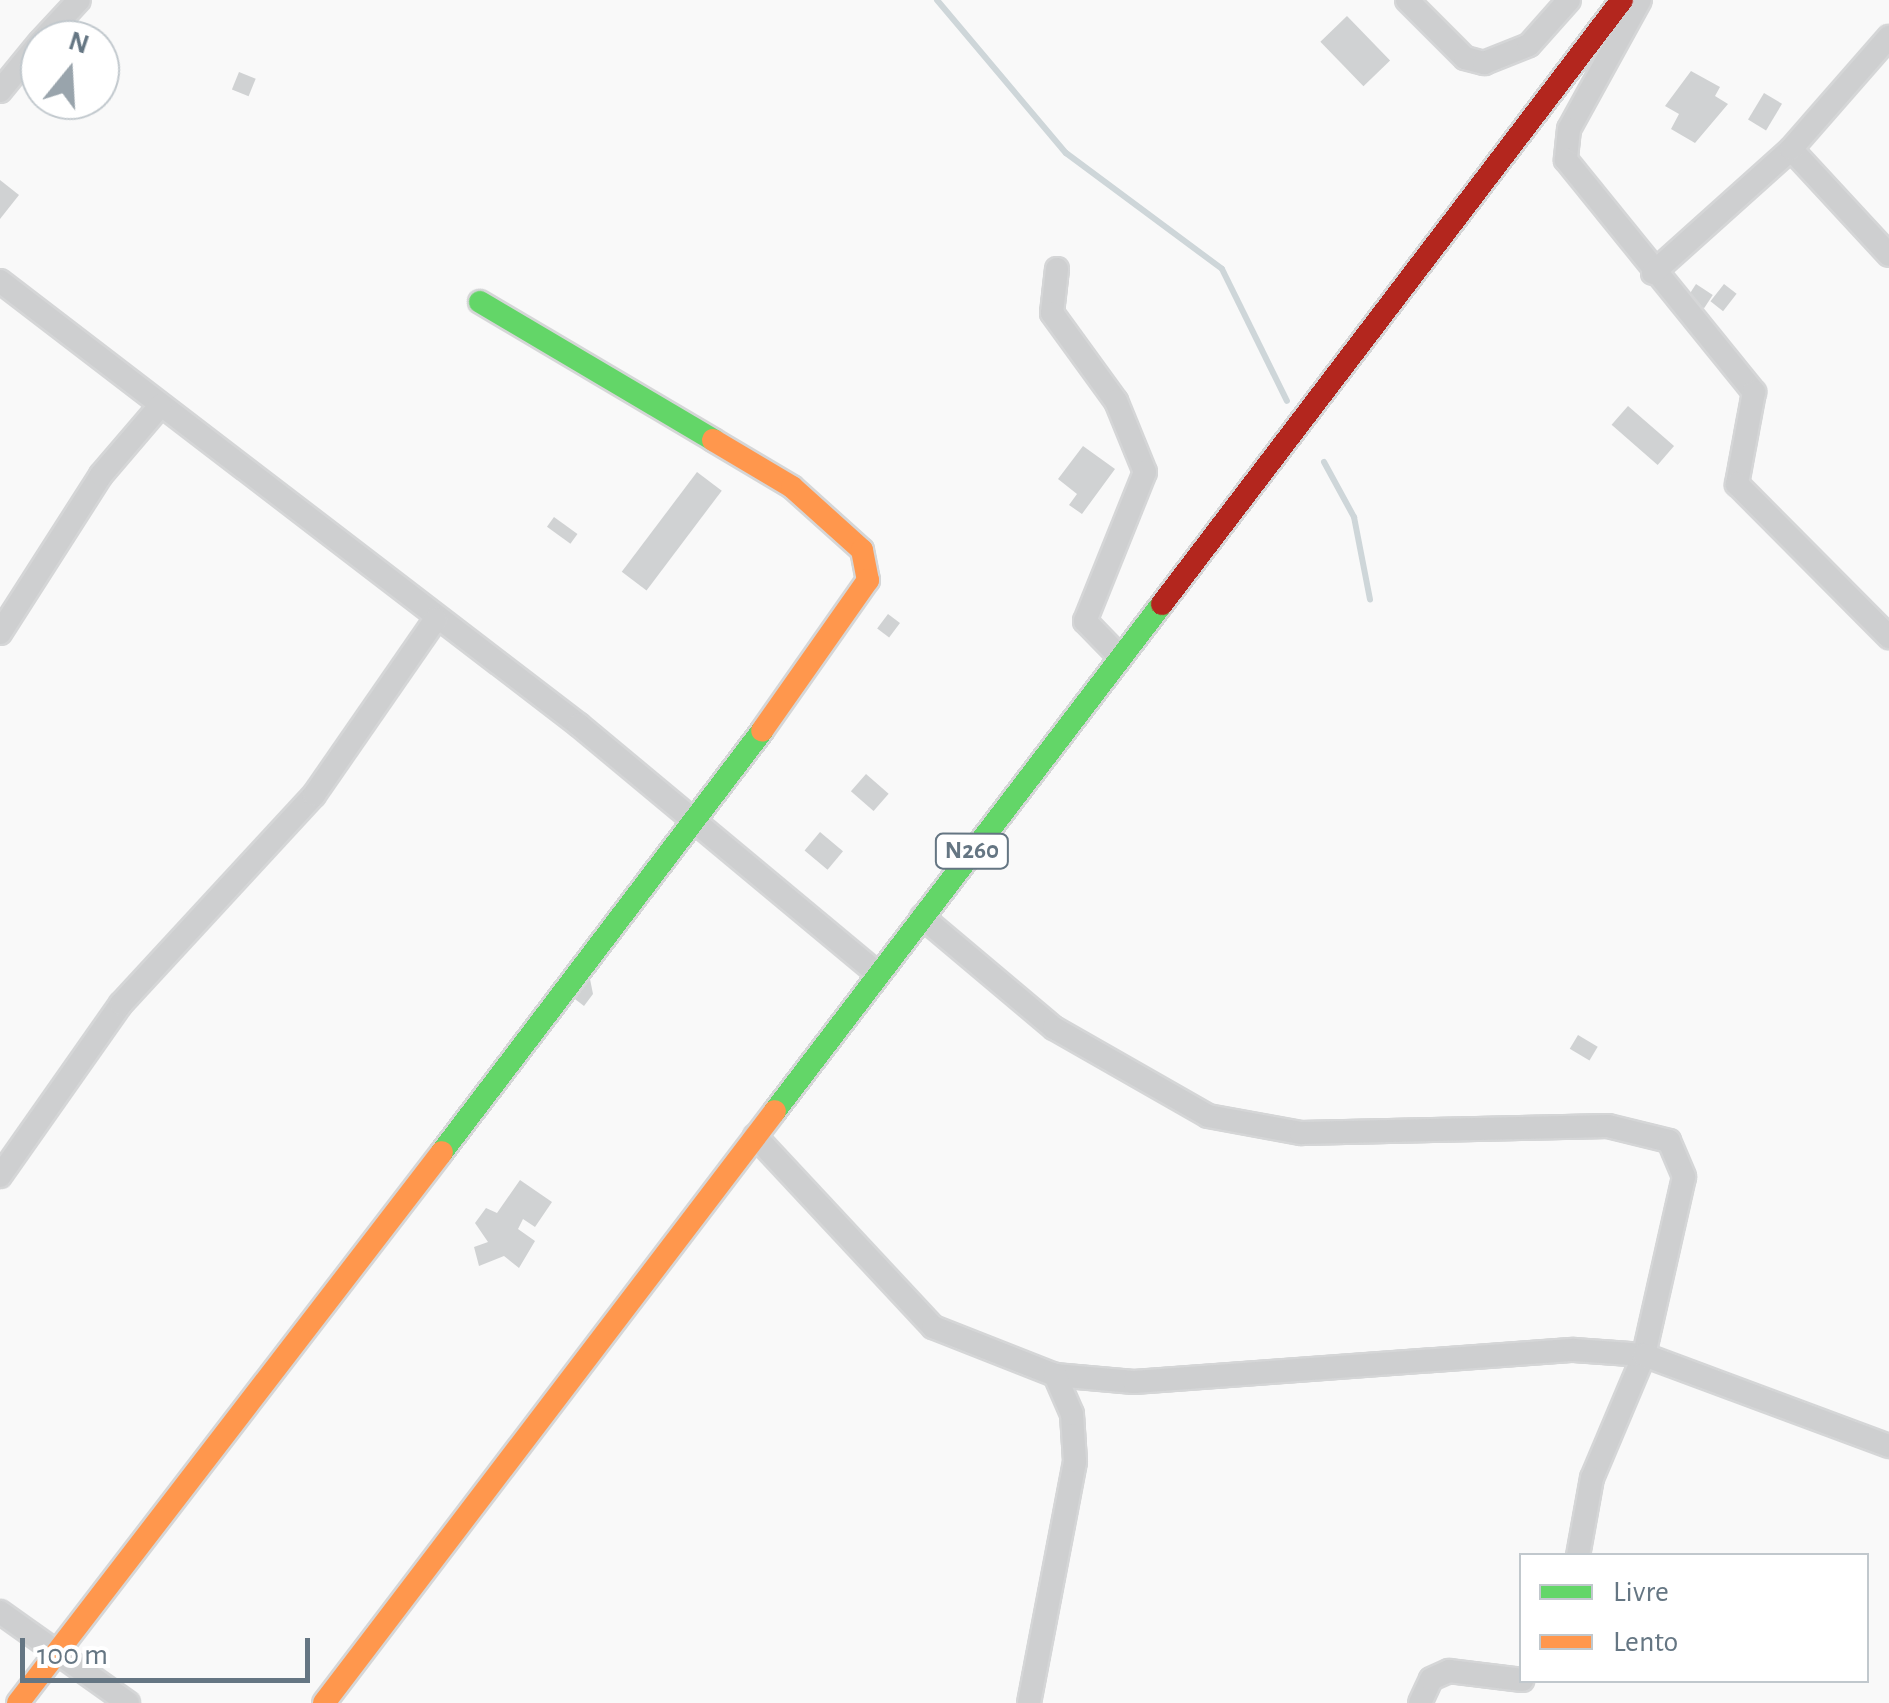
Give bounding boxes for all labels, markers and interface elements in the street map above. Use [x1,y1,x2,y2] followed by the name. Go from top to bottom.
[20,20,120,120] north arrow
[65,27,92,60] text: N
[934,831,1010,871] road number: N260
[1519,1553,1869,1683] legend
[1613,1577,1669,1607] text: Livre
[25,1618,315,1680] scale bar
[1613,1627,1678,1657] text: Lento
[37,1640,108,1670] text: 100 m

